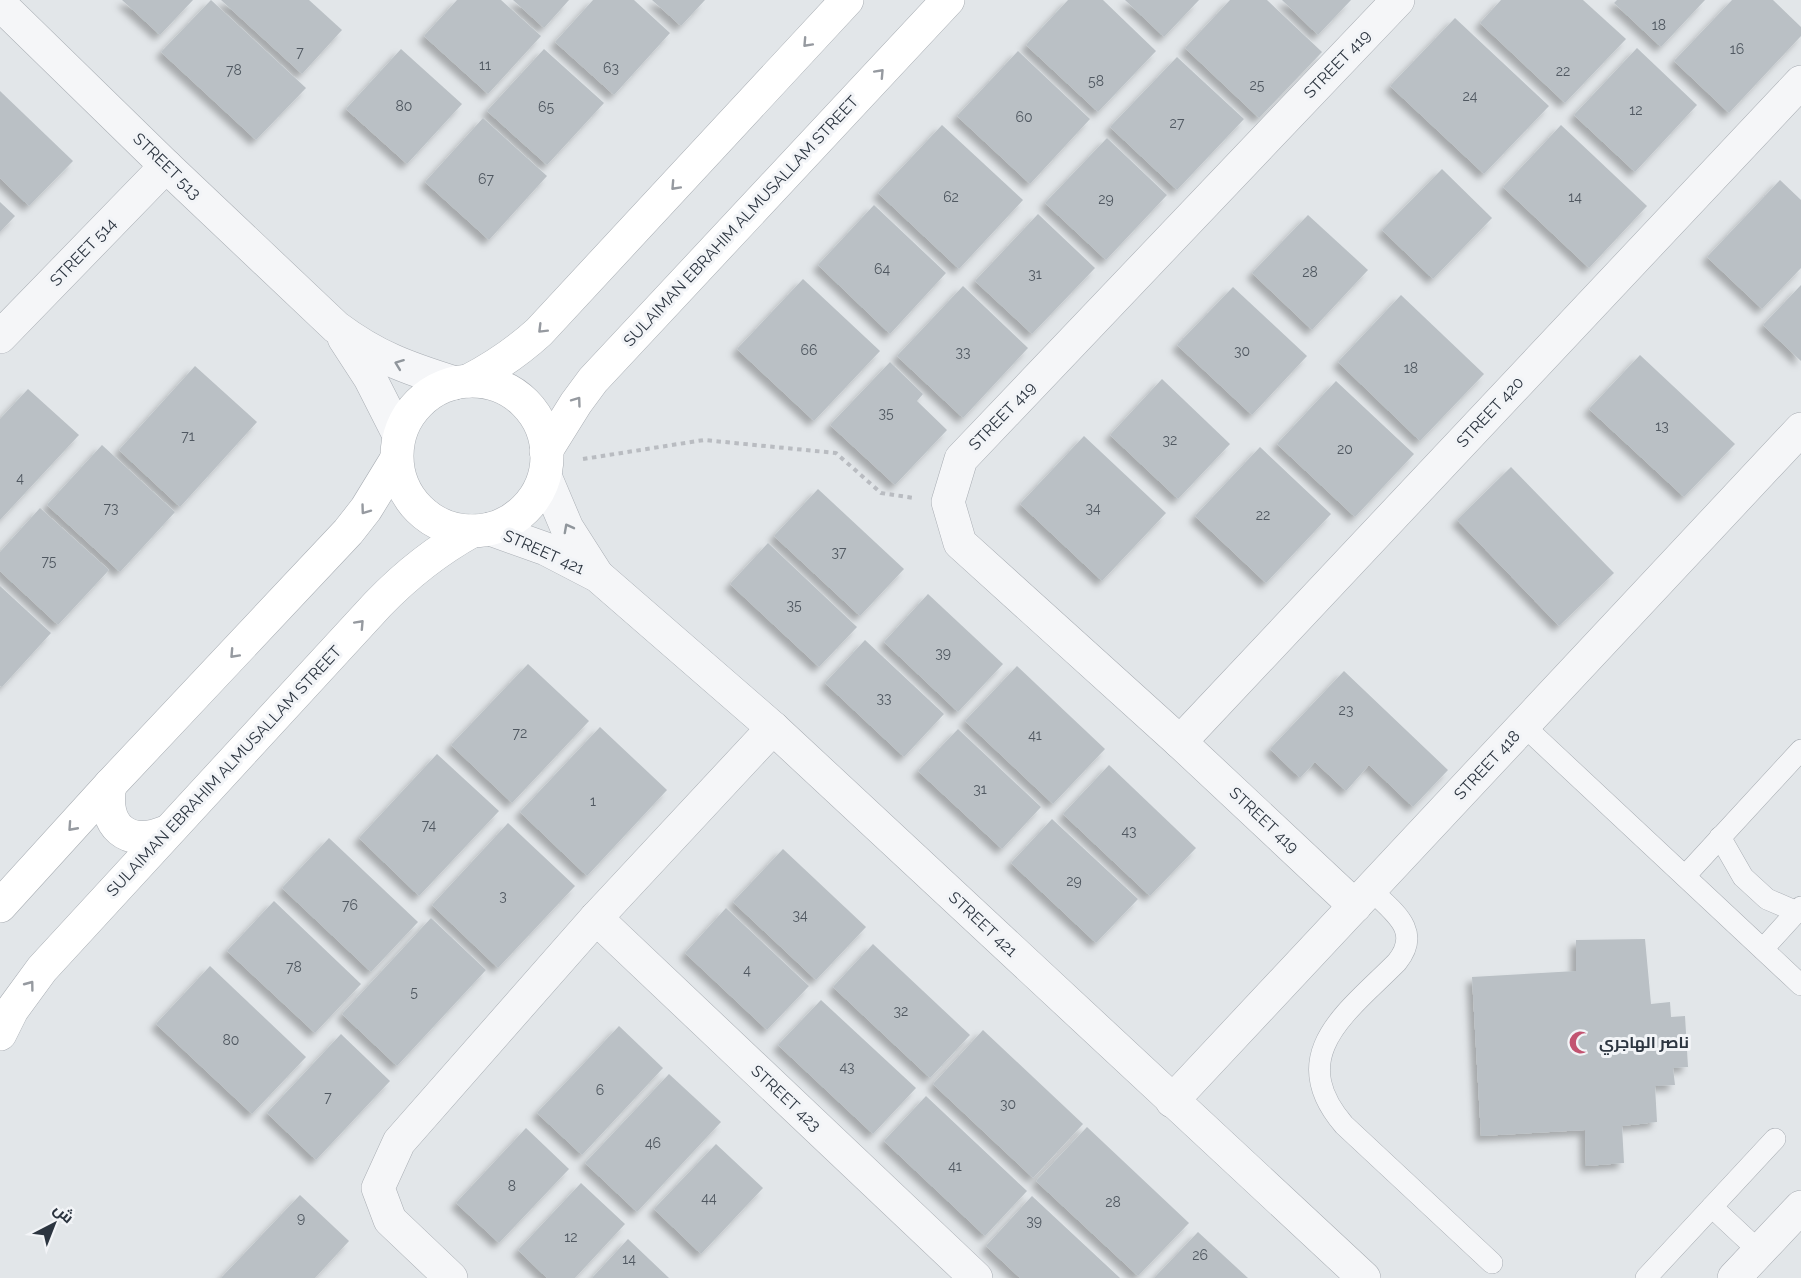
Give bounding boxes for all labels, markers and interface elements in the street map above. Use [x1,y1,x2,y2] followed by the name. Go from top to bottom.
[1652,17,1666,33] house number: 18
[1300,26,1374,102] street label: STREET 419
[803,36,814,47] one-way arrow
[1730,41,1744,57] house number: 16
[296,44,304,60] house number: 7
[479,57,491,73] house number: 11
[603,60,619,76] house number: 63
[226,62,242,78] house number: 78
[1556,63,1570,79] house number: 22
[873,69,884,80] one-way arrow
[1088,73,1104,89] house number: 58
[1250,77,1265,93] house number: 25
[1463,88,1478,104] house number: 24
[620,92,863,350] street label: SULAIMAN EBRAHIM ALMUSALLAM STREET
[396,98,412,114] house number: 80
[538,99,554,115] house number: 65
[1629,102,1643,118] house number: 12
[1015,109,1033,125] house number: 60
[1170,115,1185,131] house number: 27
[129,129,205,203] street label: STREET 513
[478,171,494,187] house number: 67
[671,179,682,190] one-way arrow
[943,189,959,205] house number: 62
[1568,189,1582,205] house number: 14
[1098,191,1114,207] house number: 29
[46,214,120,290] street label: STREET 514
[874,261,890,277] house number: 64
[1302,264,1318,280] house number: 28
[1028,266,1042,282] house number: 31
[538,322,549,332] one-way arrow
[801,342,817,358] house number: 66
[1234,343,1250,359] house number: 30
[956,344,970,360] house number: 33
[394,359,405,371] one-way arrow
[1404,360,1418,376] house number: 18
[1452,373,1528,451] street label: STREET 420
[965,378,1039,454] street label: STREET 419
[570,397,581,408] one-way arrow
[878,405,894,421] house number: 35
[1655,418,1669,434] house number: 13
[181,428,195,444] house number: 71
[1163,432,1177,448] house number: 32
[1337,441,1353,457] house number: 20
[16,470,24,486] house number: 4
[104,500,118,516] house number: 73
[1085,500,1101,516] house number: 34
[361,503,372,514] one-way arrow
[1256,507,1270,523] house number: 22
[564,524,575,534] one-way arrow
[501,526,588,578] street label: STREET 421
[832,544,847,560] house number: 37
[42,553,57,569] house number: 75
[786,597,802,613] house number: 35
[353,620,364,630] one-way arrow
[103,642,346,900] street label: SULAIMAN EBRAHIM ALMUSALLAM STREET
[935,645,951,661] house number: 39
[230,647,241,657] one-way arrow
[877,690,891,706] house number: 33
[1339,702,1353,718] house number: 23
[513,725,527,741] house number: 72
[1450,726,1524,804] street label: STREET 418
[1028,727,1042,743] house number: 41
[973,781,987,797] house number: 31
[1225,783,1303,857] street label: STREET 419
[590,793,596,809] house number: 1
[422,817,437,833] house number: 74
[68,820,79,831] one-way arrow
[1121,823,1137,839] house number: 43
[1066,873,1082,889] house number: 29
[945,887,1021,961] street label: STREET 421
[499,888,507,904] house number: 3
[342,897,358,913] house number: 76
[792,907,808,923] house number: 34
[286,959,302,975] house number: 78
[743,962,751,978] house number: 4
[23,980,34,991] one-way arrow
[410,984,418,1000] house number: 5
[894,1003,908,1019] house number: 32
[1568,1029,1594,1055] mosque icon: ناصر الهاجري
[223,1032,239,1048] house number: 80
[1599,1033,1689,1055] place label: ناصر الهاجري
[839,1059,855,1075] house number: 43
[747,1061,825,1135] street label: STREET 423
[596,1082,604,1098] house number: 6
[324,1089,332,1105] house number: 7
[1000,1096,1016,1112] house number: 30
[645,1135,661,1151] house number: 46
[948,1158,962,1174] house number: 41
[508,1178,516,1194] house number: 8
[701,1190,717,1206] house number: 44
[24,1194,84,1254] north arrow
[1105,1194,1121,1210] house number: 28
[50,1199,78,1227] text: ش
[297,1210,305,1226] house number: 9
[1026,1213,1042,1229] house number: 39
[564,1229,578,1245] house number: 12
[1192,1247,1208,1263] house number: 26
[622,1251,636,1267] house number: 14

